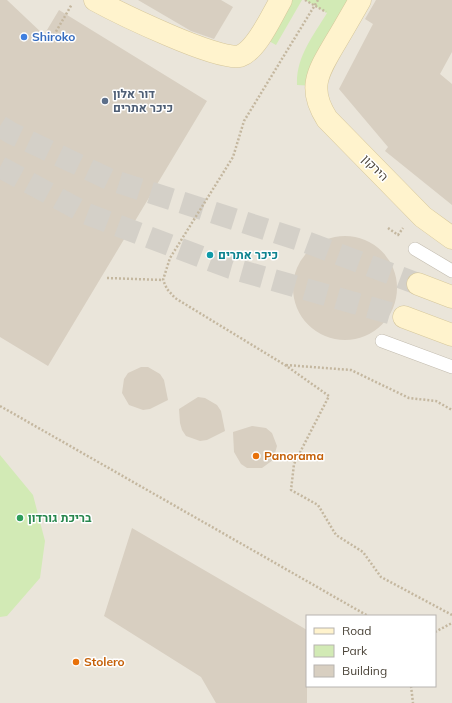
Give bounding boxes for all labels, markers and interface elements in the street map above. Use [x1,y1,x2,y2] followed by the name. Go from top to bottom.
[32,29,75,44] place label: Shiroko
[19,32,29,42] marker: Shiroko
[113,86,173,115] place label: דור אלון כיכר אתרים
[100,96,110,106] marker: דור אלון כיכר אתרים
[359,151,392,184] street label: הירקון
[218,247,278,262] place label: כיכר אתרים
[205,250,215,260] marker: כיכר אתרים
[264,448,324,463] place label: Panorama
[251,451,261,461] marker: Panorama
[28,510,92,525] place label: בריכת גורדון
[15,513,25,523] marker: בריכת גורדון
[306,615,436,687] legend
[342,623,371,638] text: Road
[342,643,368,658] text: Park
[84,654,125,669] place label: Stolero
[71,657,81,667] marker: Stolero
[342,663,387,678] text: Building

